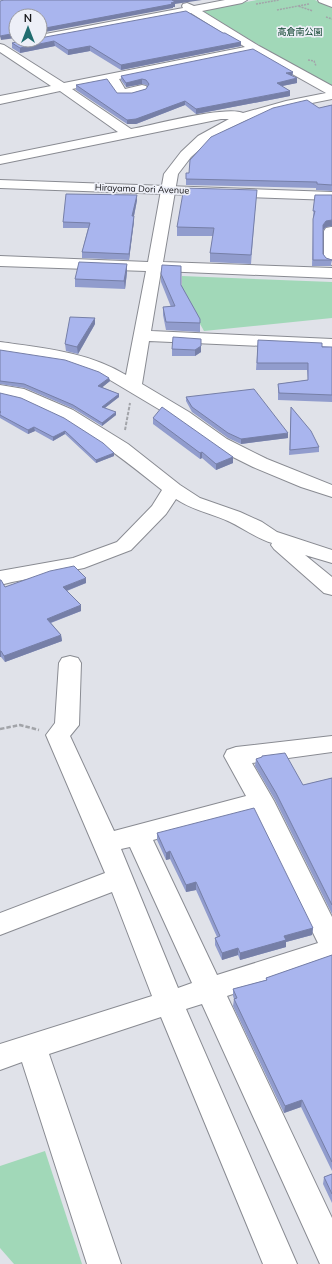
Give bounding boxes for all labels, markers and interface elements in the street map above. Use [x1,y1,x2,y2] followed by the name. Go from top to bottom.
[8,8,48,48] north arrow
[24,11,32,25] text: N
[277,26,323,37] park label: 高倉南公園
[95,181,189,197] street label: Hirayama Dori Avenue

